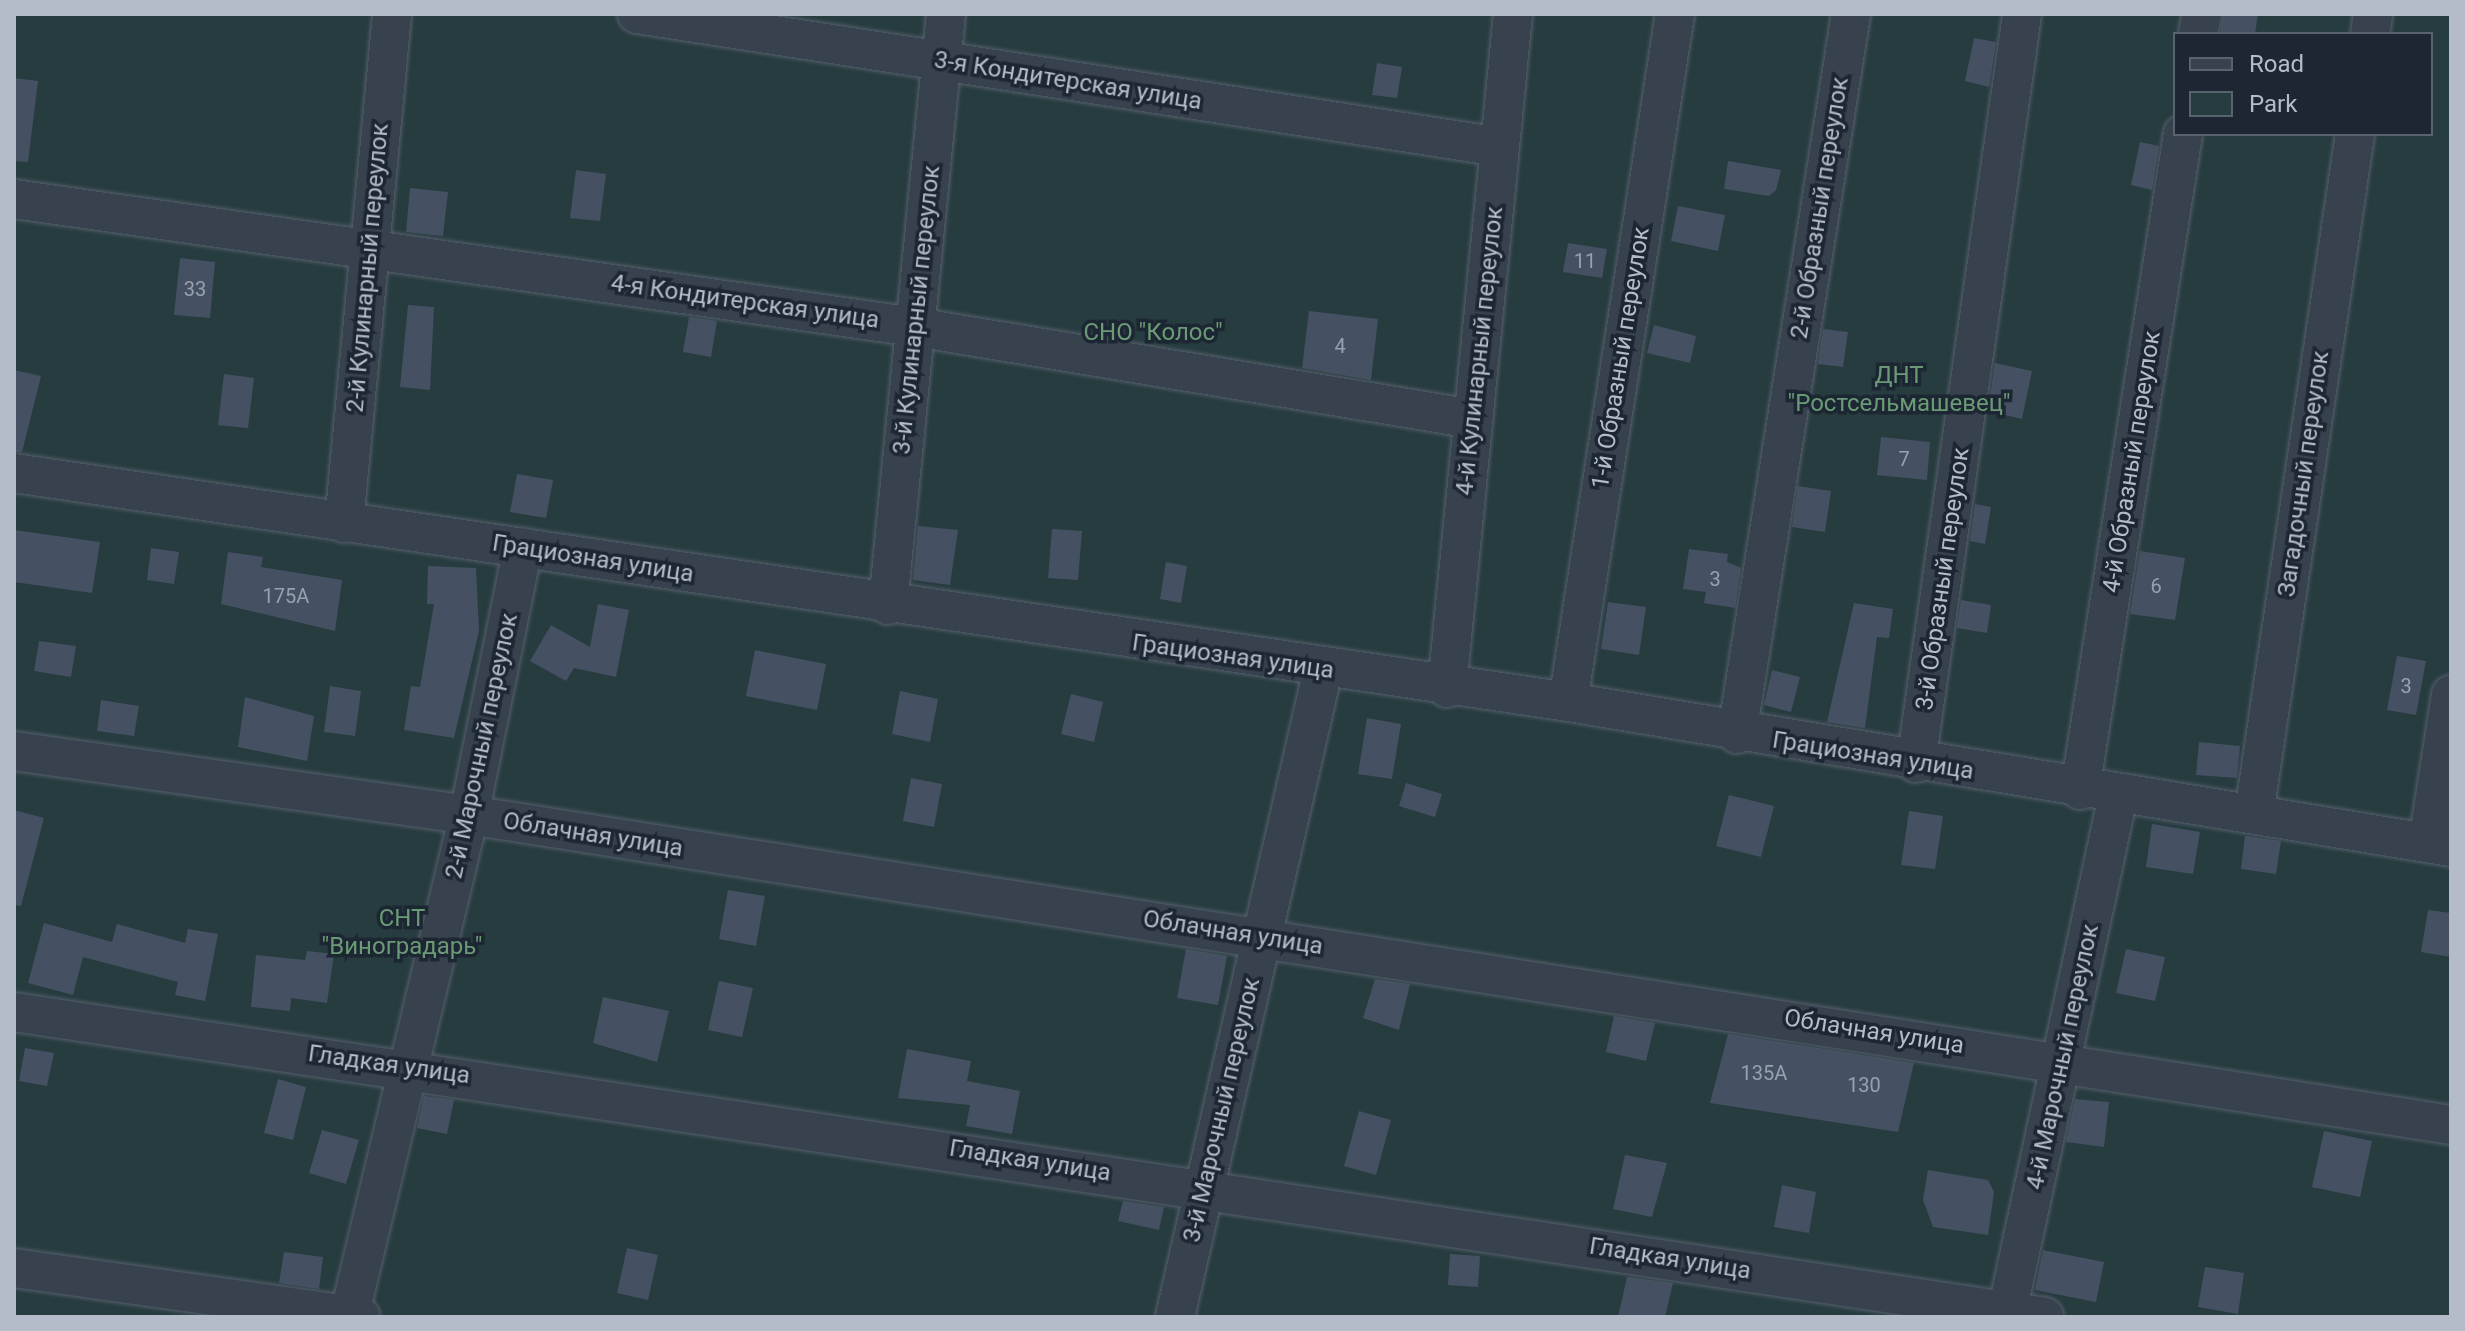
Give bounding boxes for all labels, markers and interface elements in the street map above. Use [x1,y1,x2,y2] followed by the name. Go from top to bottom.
[2173,32,2433,136] legend
[932,46,1204,116] street label: 3-я Кондитерская улица
[2249,50,2304,78] text: Road
[1785,75,1855,341] street label: 2-й Образный переулок
[2249,90,2297,118] text: Park
[341,122,395,414] street label: 2-й Кулинарный переулок
[888,164,946,456] street label: 3-й Кулинарный переулок
[1451,205,1509,497] street label: 4-й Кулинарный переулок
[1586,225,1656,491] street label: 1-й Образный переулок
[1574,249,1596,273] house number: 11
[609,269,881,335] street label: 4-я Кондитерская улица
[184,277,206,301] house number: 33
[1083,319,1223,347] park label: СНО "Колос"
[2097,329,2167,595] street label: 4-й Образный переулок
[1334,334,1346,358] house number: 4
[2272,349,2336,599] street label: Загадочный переулок
[1787,362,2011,418] park label: ДНТ "Ростсельмашевец"
[1910,446,1976,712] street label: 3-й Образный переулок
[1898,447,1910,471] house number: 7
[490,529,696,589] street label: Грациозная улица
[1709,567,1721,591] house number: 3
[2150,574,2162,598] house number: 6
[263,584,309,608] house number: 175А
[440,611,524,881] street label: 2-й Марочный переулок
[1130,629,1336,685] street label: Грациозная улица
[2400,674,2412,698] house number: 3
[1770,726,1976,786] street label: Грациозная улица
[501,807,685,863] street label: Облачная улица
[322,905,482,961] park label: СНТ "Виноградарь"
[1141,905,1325,961] street label: Облачная улица
[2021,922,2105,1192] street label: 4-й Марочный переулок
[1178,975,1266,1245] street label: 3-й Марочный переулок
[1782,1004,1966,1060] street label: Облачная улица
[306,1039,472,1091] street label: Гладкая улица
[1741,1061,1787,1085] house number: 135А
[1847,1073,1881,1097] house number: 130
[947,1134,1113,1188] street label: Гладкая улица
[1587,1232,1753,1286] street label: Гладкая улица

